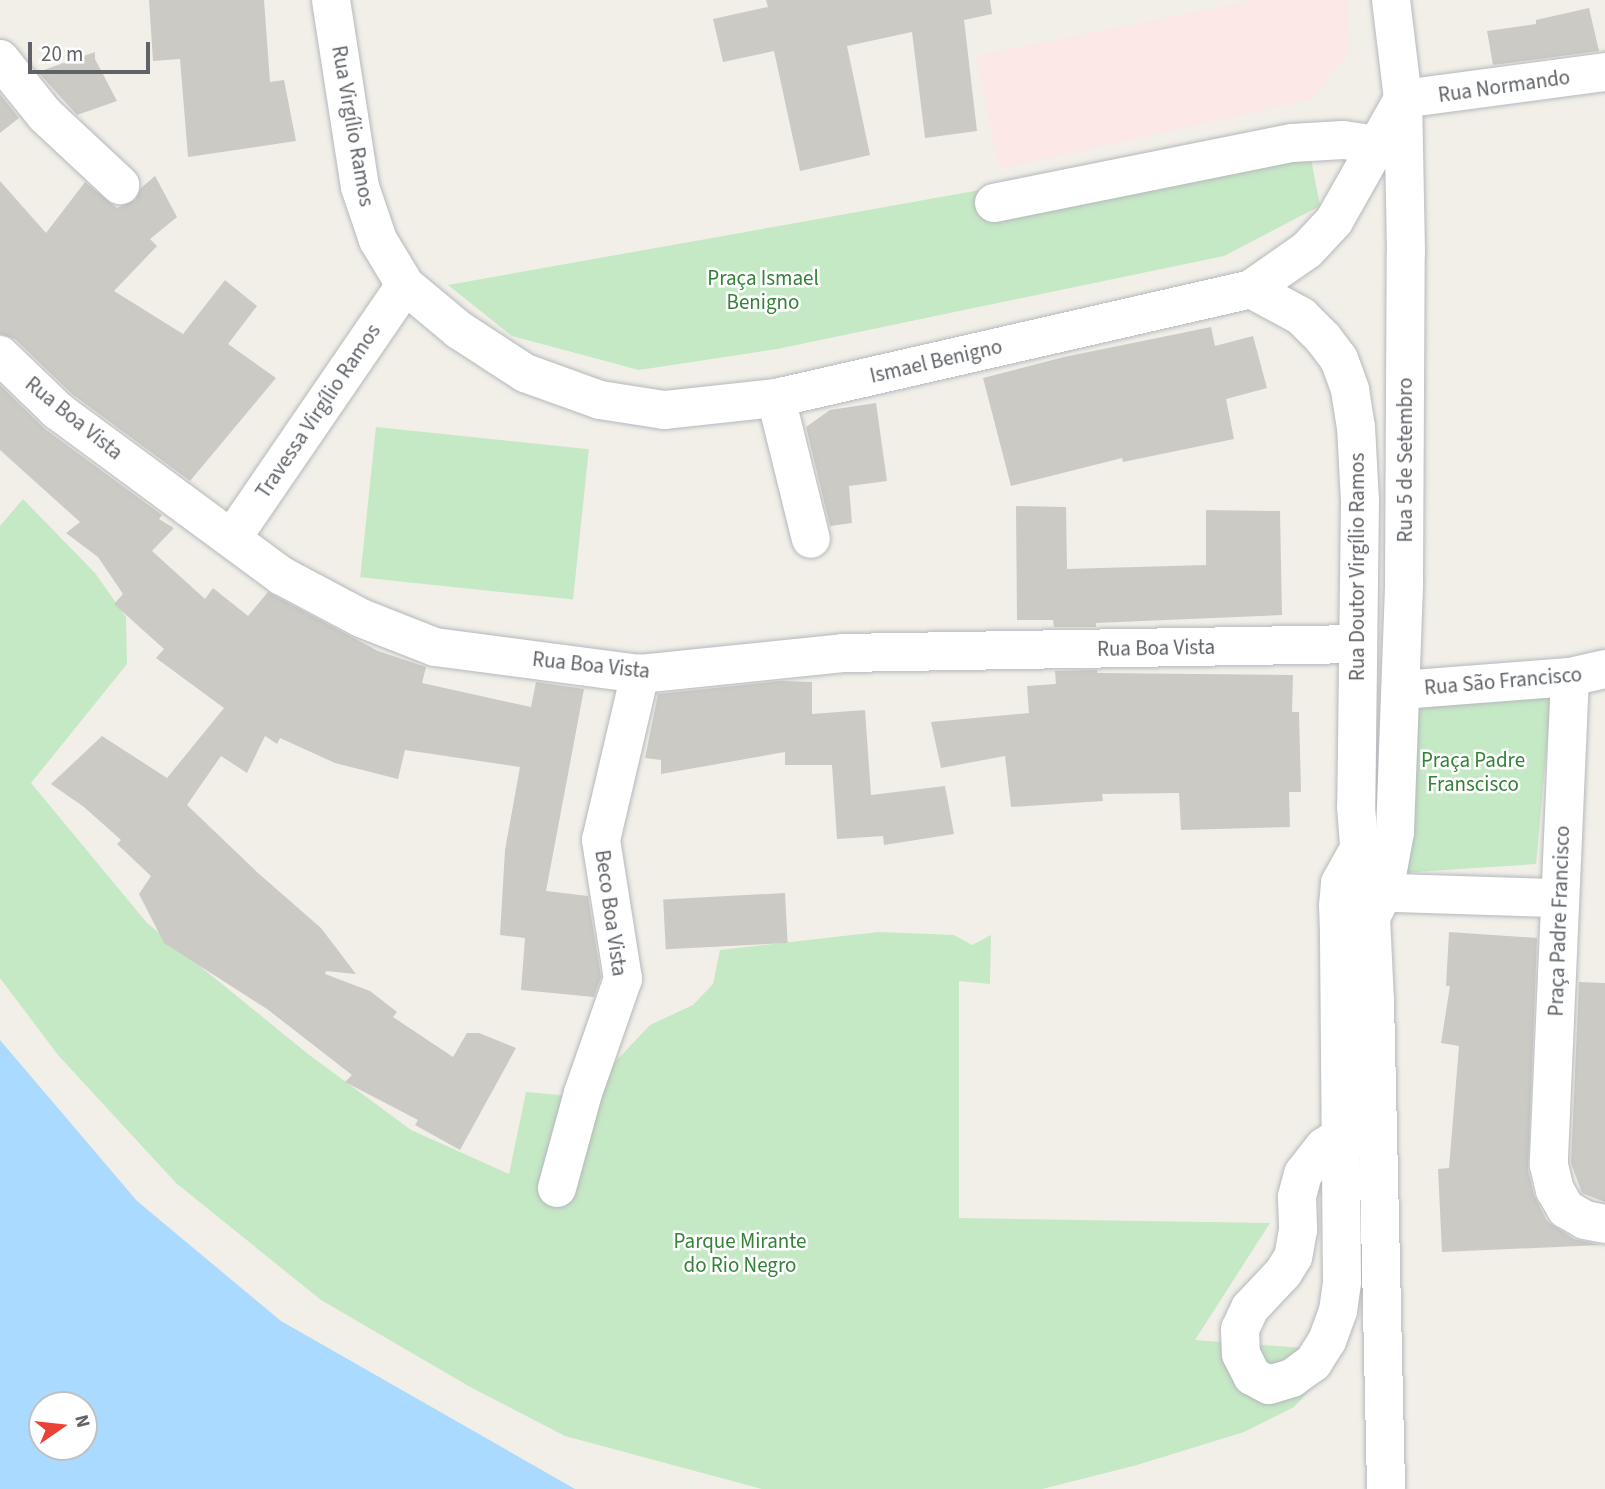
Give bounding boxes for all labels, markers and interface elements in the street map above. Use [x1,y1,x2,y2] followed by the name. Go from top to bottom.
[32,28,154,72] scale bar
[41,39,83,69] text: 20 m
[326,44,380,208] street label: Rua Virgílio Ramos
[1436,64,1572,108] street label: Rua Normando
[707,265,819,315] park label: Praça Ismael Benigno
[250,319,386,503] street label: Travessa Virgílio Ramos
[867,334,1005,388] street label: Ismael Benigno
[20,371,128,465] street label: Rua Boa Vista
[1392,377,1418,543] street label: Rua 5 de Setembro
[1344,453,1370,681] street label: Rua Doutor Virgílio Ramos
[1097,634,1215,662] street label: Rua Boa Vista
[531,646,651,684] street label: Rua Boa Vista
[1423,662,1583,700] street label: Rua São Francisco
[1421,747,1525,797] park label: Praça Padre Franscisco
[1543,825,1575,1017] street label: Praça Padre Francisco
[590,848,632,978] street label: Beco Boa Vista
[674,1228,806,1278] park label: Parque Mirante do Rio Negro
[28,1391,98,1461] north arrow
[67,1412,97,1431] text: N

